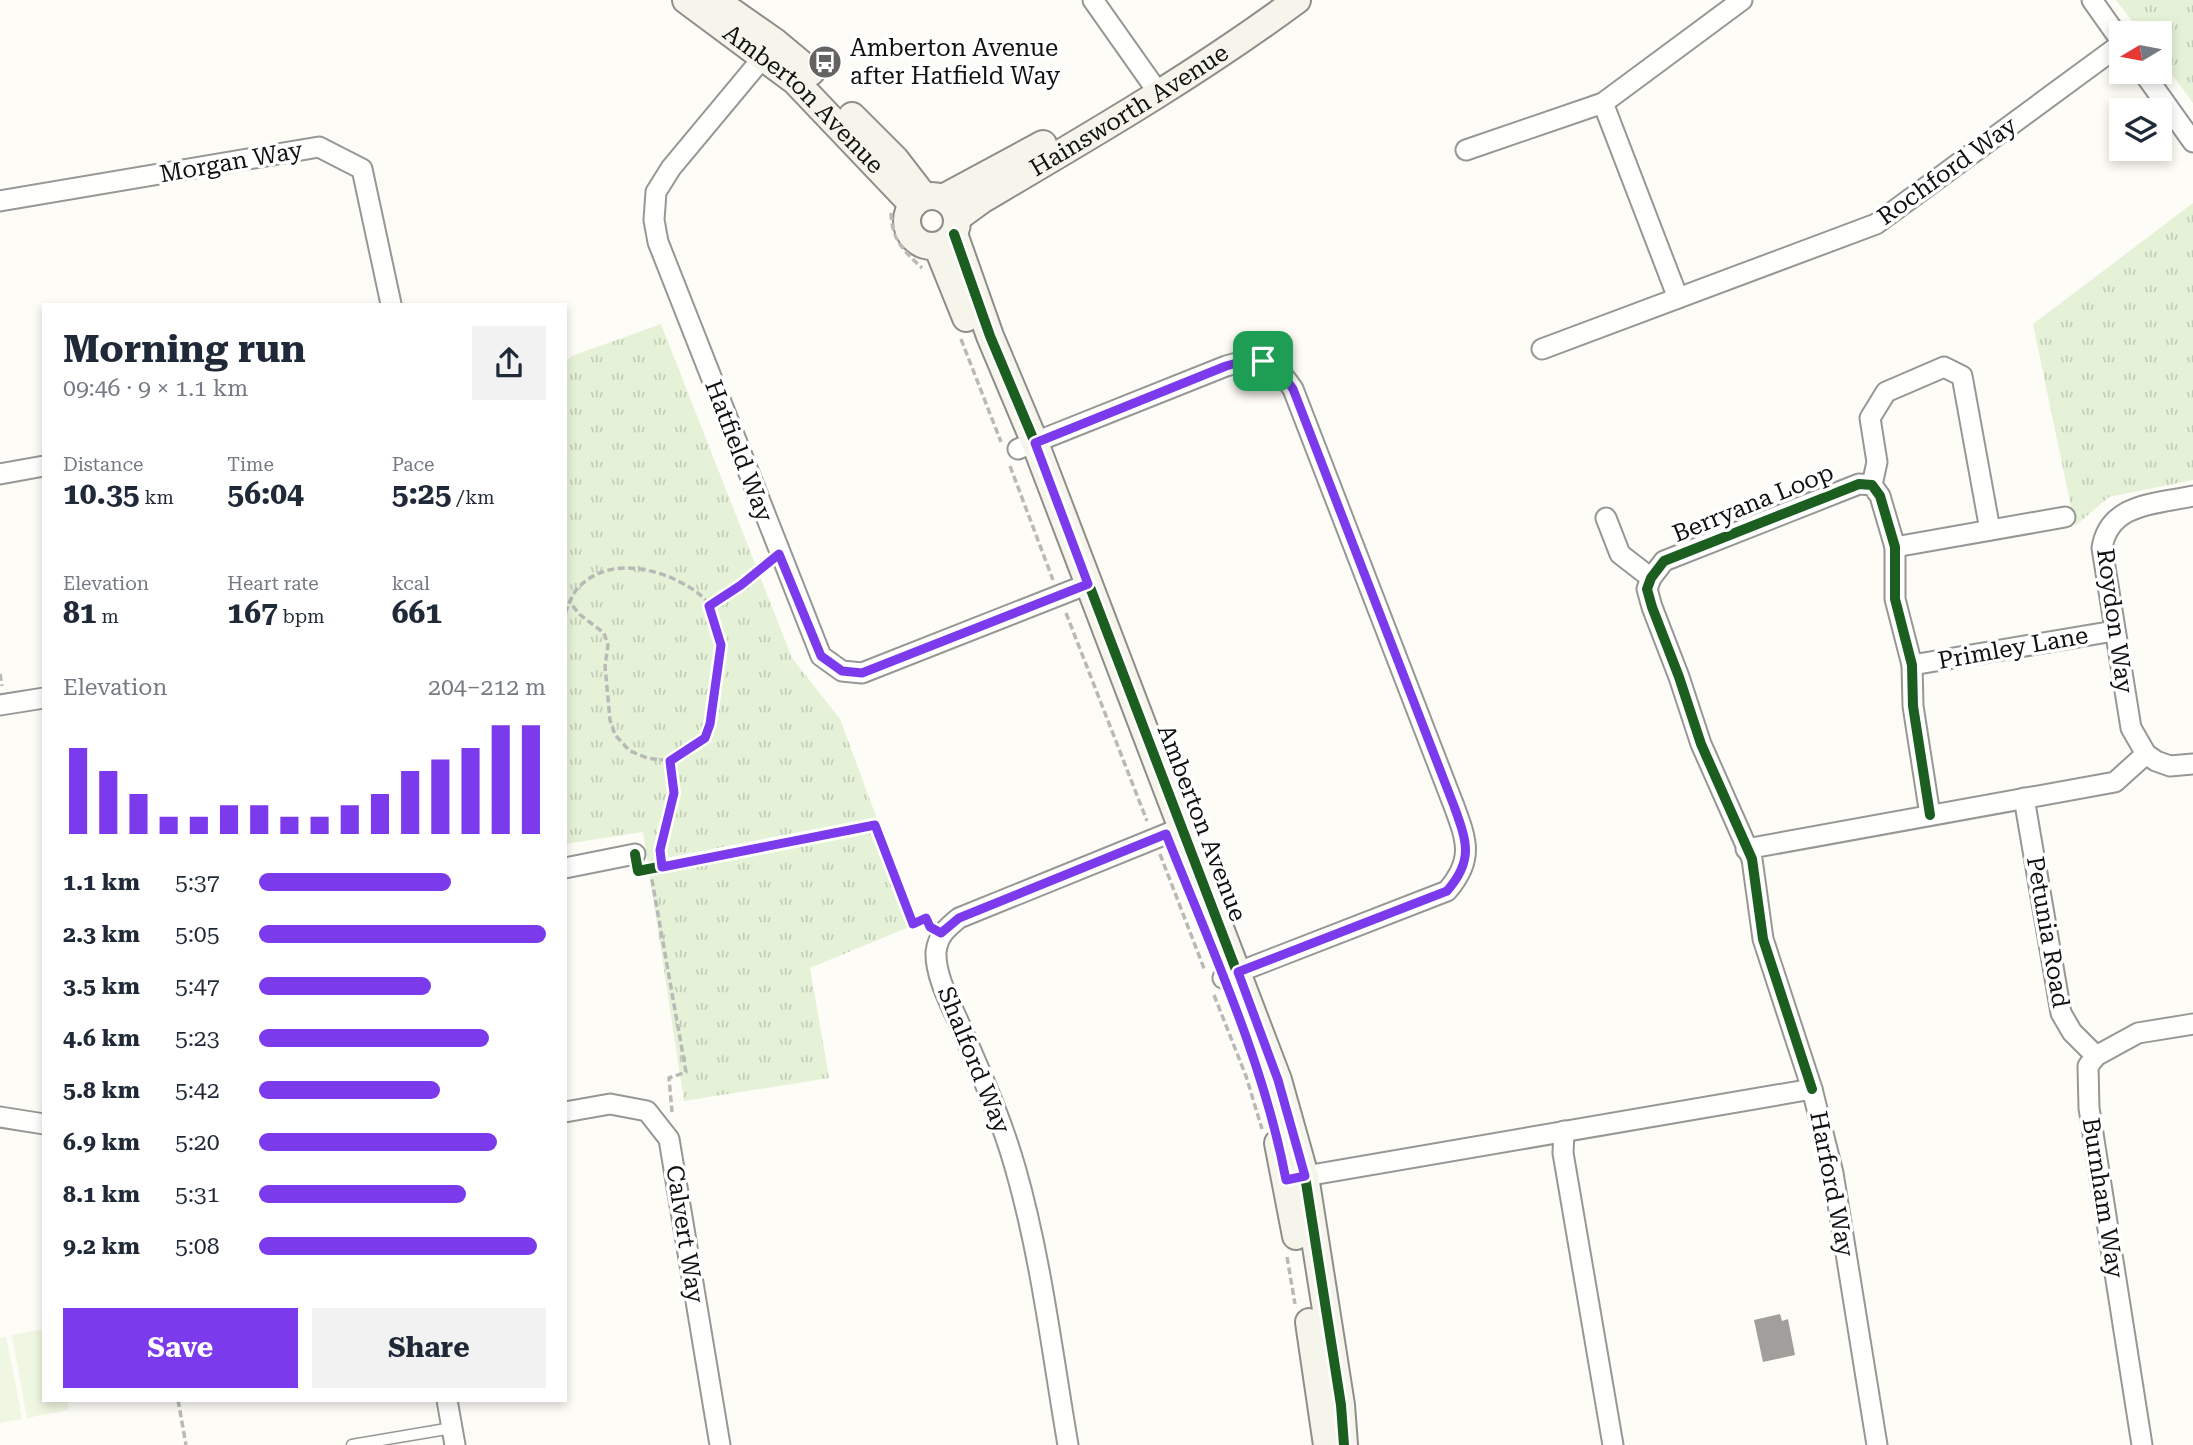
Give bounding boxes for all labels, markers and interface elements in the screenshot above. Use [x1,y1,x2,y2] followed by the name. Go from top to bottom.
[718,18,889,179] street label: Amberton Avenue
[2109,21,2172,84] north arrow
[2109,21,2172,161] map controls
[850,34,1061,90] place label: Amberton Avenue after Hatfield Way
[1025,38,1234,182] street label: Hainsworth Avenue
[806,43,844,81] bus stop icon: Amberton Avenue after Hatfield Way
[2109,98,2172,161] button: layers
[1872,111,2023,231] street label: Rochford Way
[157,136,305,188] street label: Morgan Way
[472,326,546,400] button: share
[63,327,306,371] text: Morning run
[1233,331,1293,391] pin
[1244,342,1282,380] icon: arrive
[63,375,248,402] text: 09:46 · 9 × 1.1 km
[699,376,779,527] street label: Hatfield Way
[63,453,143,476] text: Distance
[227,453,274,476] text: Time
[392,453,435,476] text: Pace
[1668,458,1838,548] street label: Berryana Loop
[63,476,140,511] text: 10.35
[227,476,304,511] text: 56:04
[392,476,451,511] text: 5:25
[140,486,174,509] text: km
[451,486,495,509] text: /km
[2091,547,2139,696] street label: Roydon Way
[63,572,149,595] text: Elevation
[227,572,319,595] text: Heart rate
[392,572,430,595] text: kcal
[63,595,97,630] text: 81
[227,595,278,630] text: 167
[392,595,442,630] text: 661
[97,605,119,628] text: m
[278,605,325,628] text: bpm
[1936,621,2090,675] street label: Primley Lane
[63,674,167,701] text: Elevation
[428,674,546,701] text: 204–212 m
[1152,721,1252,925] street label: Amberton Avenue
[2021,854,2075,1010] street label: Petunia Road
[63,869,140,896] text: 1.1 km
[175,869,220,896] text: 5:37
[63,921,140,948] text: 2.3 km
[175,921,220,948] text: 5:05
[63,973,140,1000] text: 3.5 km
[175,973,220,1000] text: 5:47
[932,982,1016,1138] street label: Shalford Way
[63,1025,140,1052] text: 4.6 km
[175,1025,220,1052] text: 5:23
[63,1077,140,1104] text: 5.8 km
[175,1077,220,1104] text: 5:42
[1804,1109,1860,1260] street label: Harford Way
[2076,1116,2130,1281] street label: Burnham Way
[63,1129,140,1156] text: 6.9 km
[175,1129,220,1156] text: 5:20
[660,1163,710,1306] street label: Calvert Way
[63,1181,140,1208] text: 8.1 km
[175,1181,220,1208] text: 5:31
[63,1233,140,1260] text: 9.2 km
[175,1233,220,1260] text: 5:08
[63,1308,298,1388] button: Save
[312,1308,546,1388] button: Share

